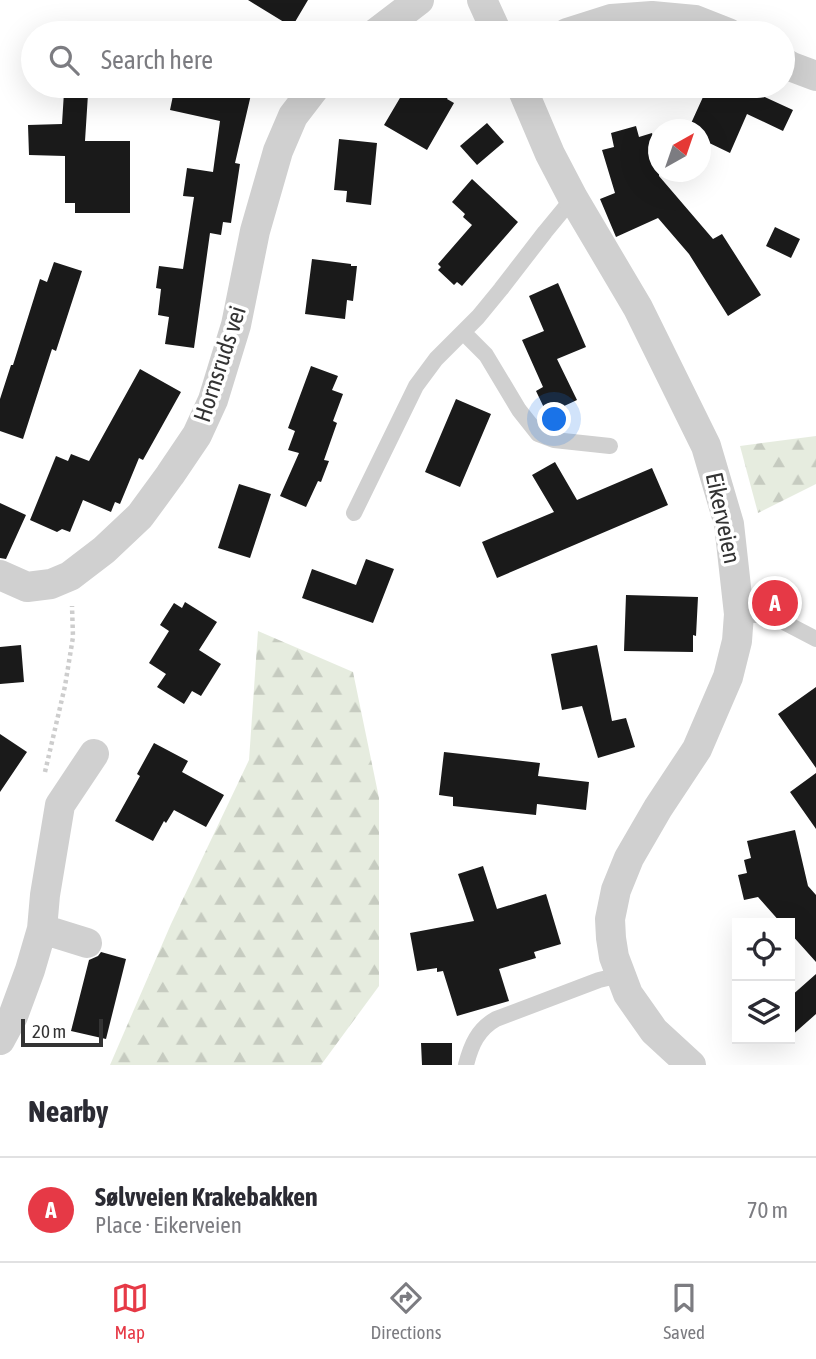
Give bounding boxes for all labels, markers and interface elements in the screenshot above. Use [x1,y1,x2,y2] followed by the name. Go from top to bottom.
[21,21,795,98] search box
[45,41,83,79] icon: search
[101,45,213,75] text: Search here
[648,119,711,182] north arrow
[188,302,251,425] street label: Hornsruds vei
[537,402,571,436] your location
[701,470,746,566] street label: Eikerveien
[752,577,798,629] pin: A
[732,918,795,1044] map controls
[732,918,795,981] button: locate
[732,981,795,1044] button: layers
[21,1016,103,1048] scale bar
[32,1020,66,1042] text: 20 m
[28,1094,108,1128] text: Nearby
[95,1182,318,1212] text: Sølvveien Krakebakken
[45,1197,57,1223] text: A
[747,1197,788,1223] text: 70 m
[95,1212,242,1238] text: Place · Eikerveien
[111,1279,149,1343] tab: Map
[371,1279,441,1343] tab: Directions
[663,1279,705,1343] tab: Saved

